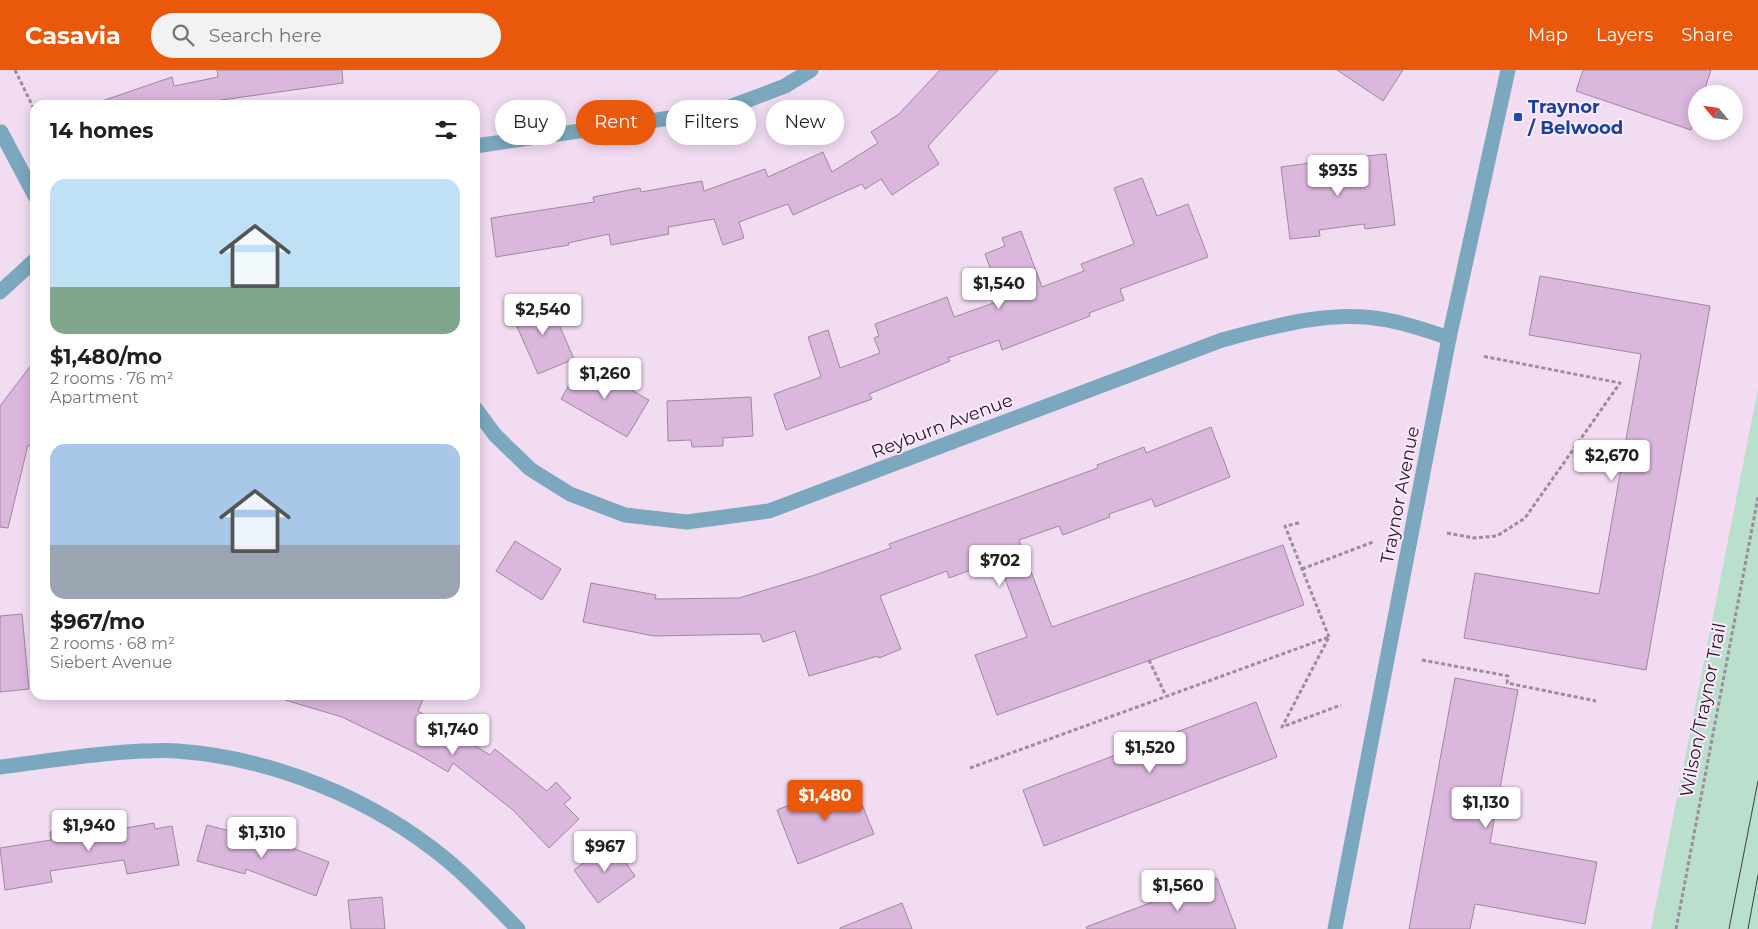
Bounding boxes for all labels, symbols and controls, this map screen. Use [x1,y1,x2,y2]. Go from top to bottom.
search box [151,13,501,58]
text: Casavia [25,21,121,50]
icon: search [169,21,197,49]
text: Search here [209,24,322,47]
text: Map [1528,24,1568,46]
text: Layers [1596,24,1653,46]
text: Share [1681,24,1733,46]
north arrow [1688,85,1742,140]
map controls [1688,85,1743,140]
place label: Traynor / Belwood [1527,96,1623,139]
chip: Buy [495,100,566,145]
chip: Rent [576,100,656,145]
chip: Filters [666,100,756,145]
chip: New [766,100,844,145]
marker: Traynor / Belwood [1512,111,1524,123]
icon: filters [432,116,460,144]
text: 14 homes [50,118,154,143]
pin: $935 [1308,154,1368,197]
text: $935 [1319,161,1357,180]
icon: home [210,211,300,301]
pin: $1,540 [958,268,1040,310]
text: $1,540 [973,274,1025,293]
pin: $2,540 [502,294,584,336]
text: $2,540 [515,300,571,319]
text: $1,480/mo [50,344,162,369]
pin: $1,260 [564,358,646,400]
text: $1,260 [579,364,631,383]
text: 2 rooms · 76 m² [50,369,174,388]
text: Apartment [50,388,139,407]
street label: Reyburn Avenue [868,389,1016,463]
street label: Traynor Avenue [1376,424,1424,566]
pin: $2,670 [1571,440,1653,482]
text: $2,670 [1585,446,1639,465]
icon: home [210,476,300,566]
pin: $702 [970,544,1030,587]
text: $702 [980,551,1020,570]
text: $967/mo [50,609,145,634]
street label: Wilson/Traynor Trail [1675,621,1731,799]
text: 2 rooms · 68 m² [50,634,175,653]
text: Siebert Avenue [50,653,172,672]
pin: $1,740 [412,714,494,756]
text: $1,740 [427,720,479,739]
pin: $1,520 [1109,732,1191,774]
text: $1,520 [1125,738,1175,757]
pin: $1,480 [784,780,866,822]
text: $1,480 [798,786,852,805]
pin: $1,130 [1445,786,1527,829]
text: $1,130 [1463,793,1509,812]
pin: $1,940 [48,810,130,852]
text: $1,940 [63,816,115,835]
pin: $1,310 [221,816,303,859]
text: $1,310 [238,823,286,842]
pin: $967 [575,830,635,873]
text: $967 [585,837,625,856]
pin: $1,560 [1137,870,1219,912]
text: $1,560 [1152,876,1204,895]

